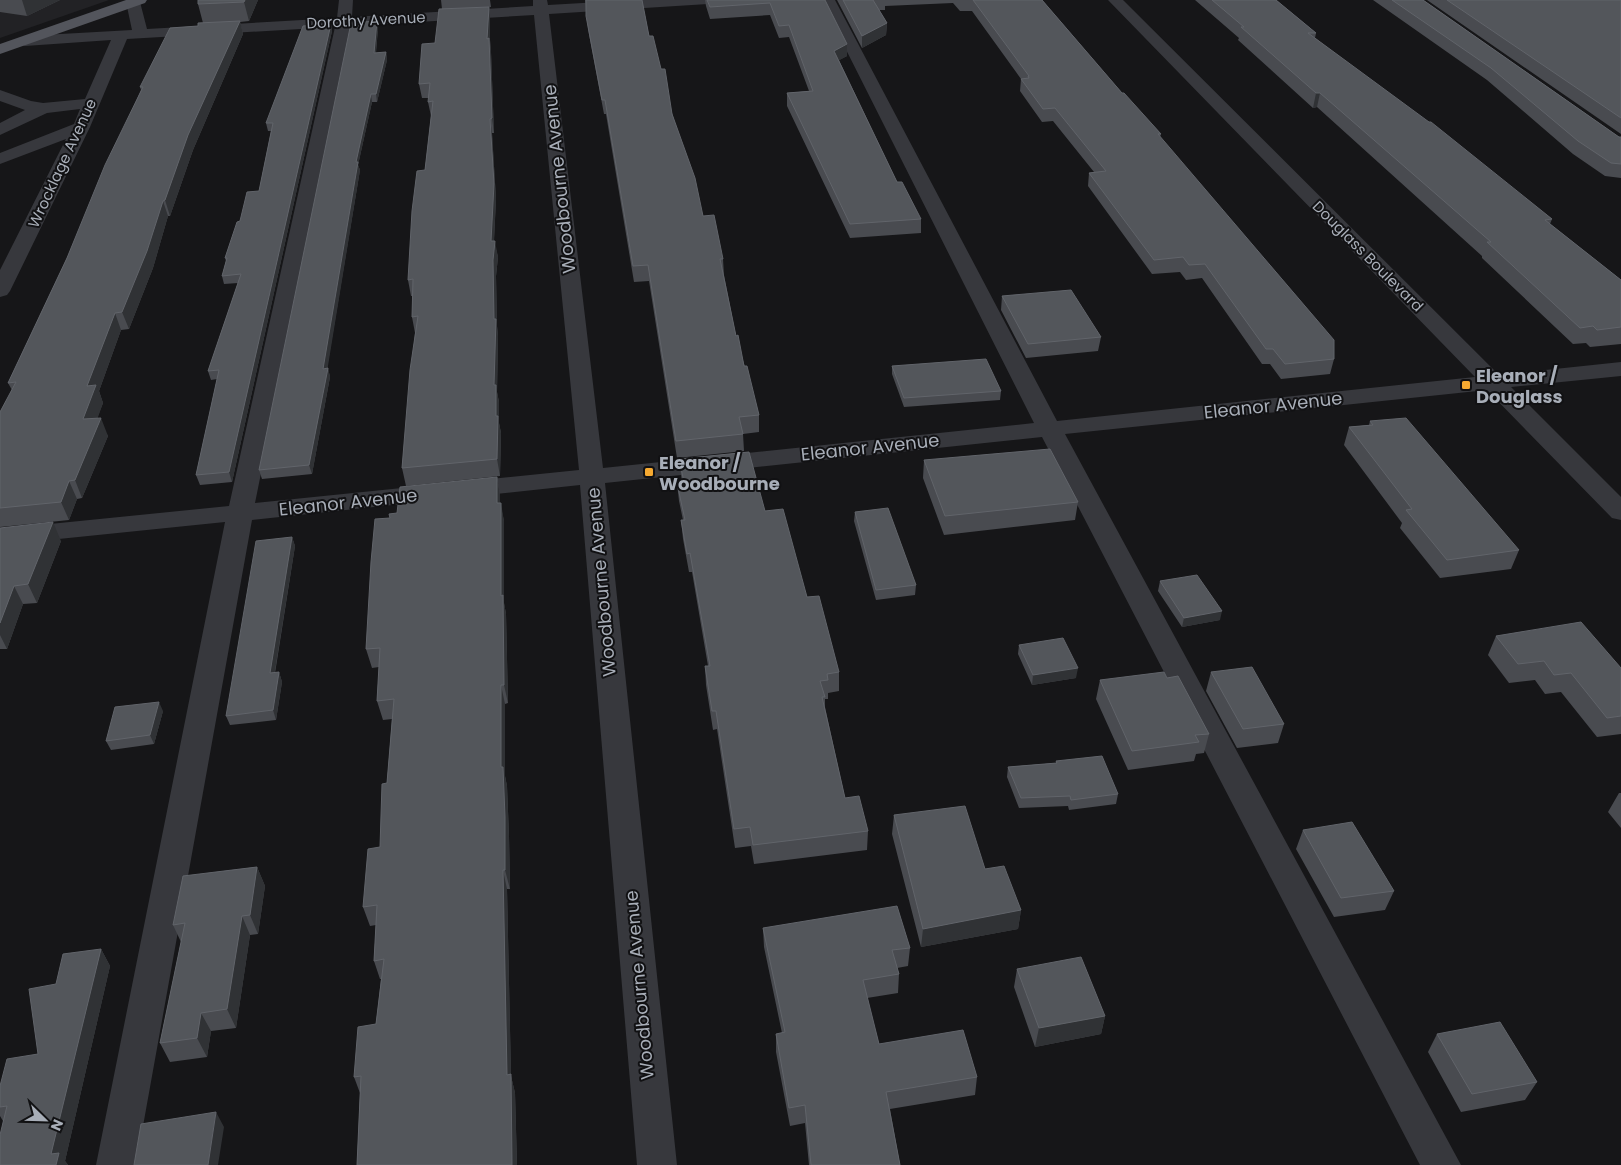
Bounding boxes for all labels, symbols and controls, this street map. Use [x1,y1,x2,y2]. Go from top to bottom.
street label: Dorothy Avenue [306,6,426,34]
street label: Woodbourne Avenue [537,83,581,275]
street label: Wrocklage Avenue [23,95,101,231]
street label: Douglass Boulevard [1308,196,1428,316]
place label: Eleanor / Douglass [1476,363,1563,409]
marker: Eleanor / Douglass [1460,379,1472,391]
street label: Eleanor Avenue [1203,385,1343,425]
street label: Eleanor Avenue [800,427,940,467]
place label: Eleanor / Woodbourne [659,450,780,496]
marker: Eleanor / Woodbourne [643,466,655,478]
street label: Eleanor Avenue [278,482,418,522]
street label: Woodbourne Avenue [580,486,622,678]
street label: Woodbourne Avenue [618,889,660,1081]
north arrow [20,1095,70,1145]
text: N [46,1116,68,1134]

